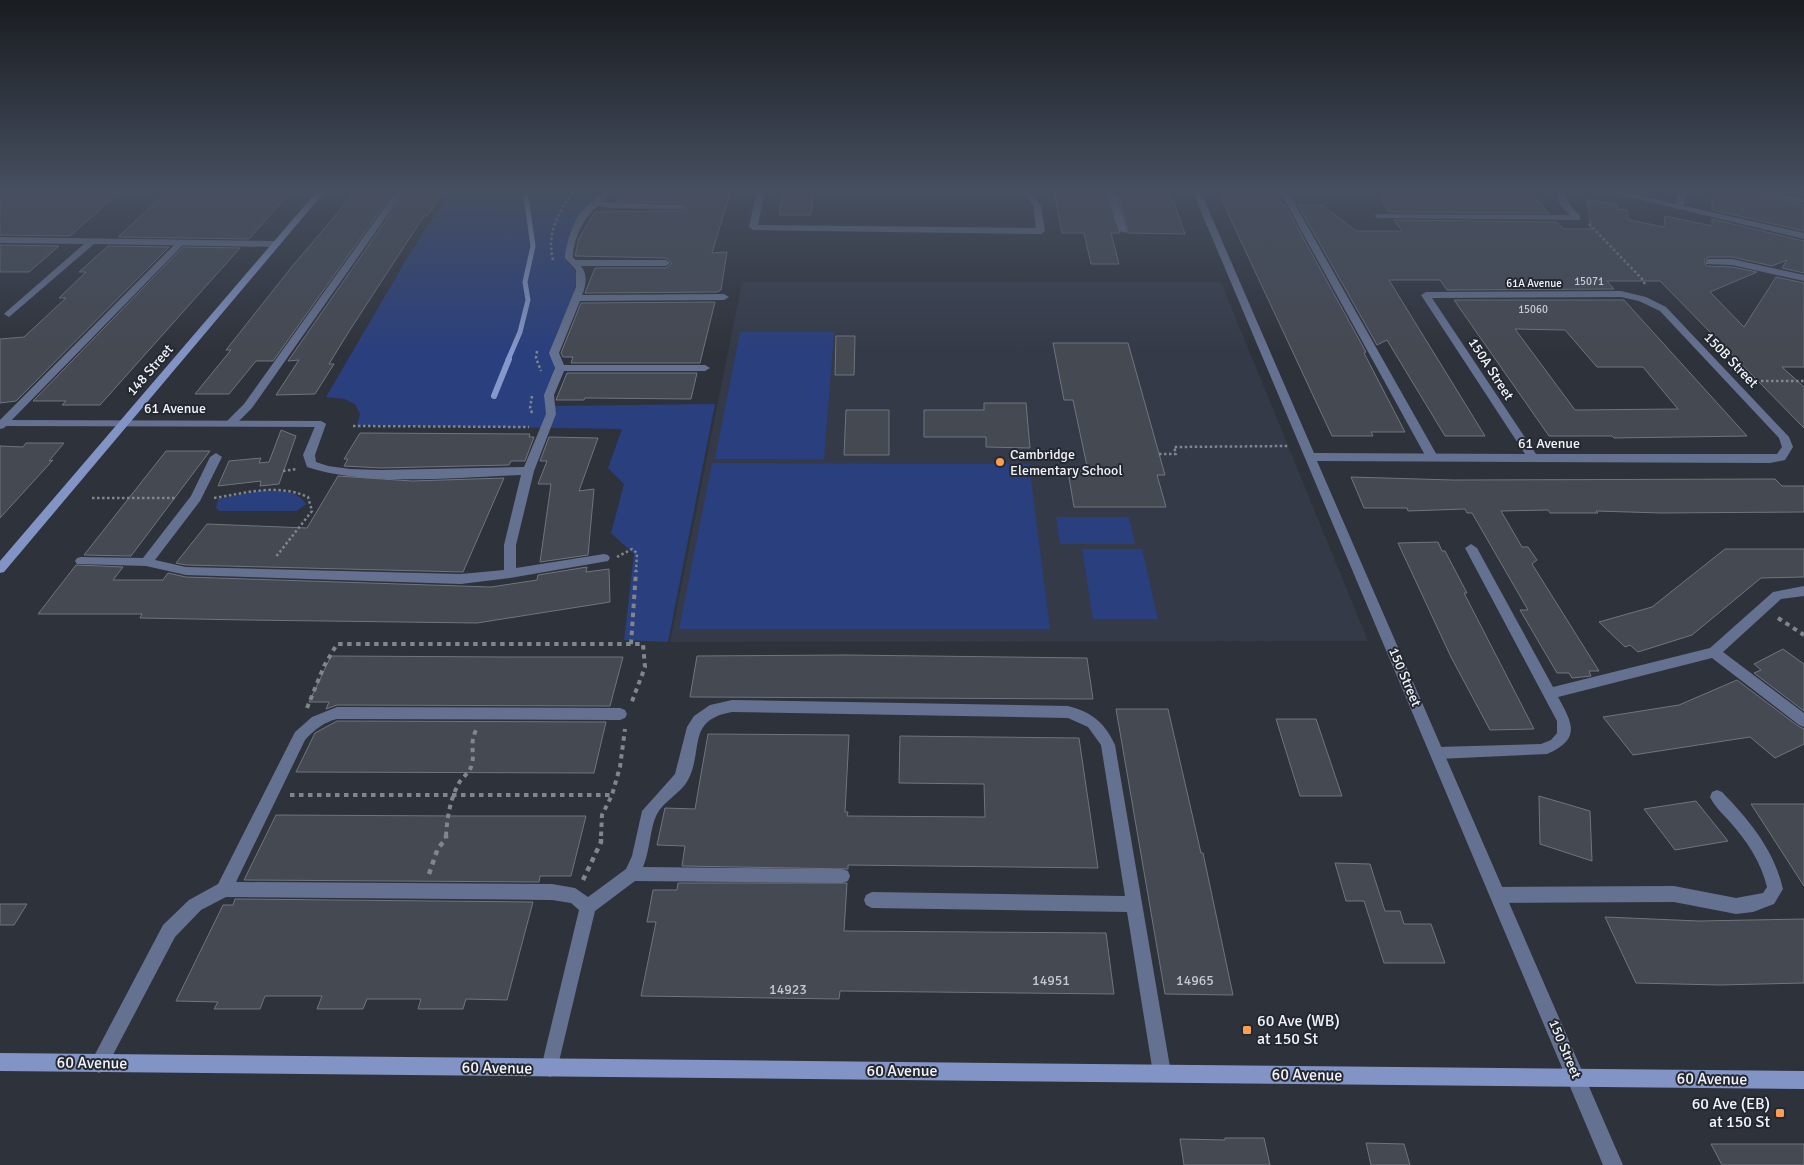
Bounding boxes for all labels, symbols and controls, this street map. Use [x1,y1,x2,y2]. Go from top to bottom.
house number: 15071 [1574,275,1604,288]
street label: 61A Avenue [1506,277,1562,290]
house number: 15060 [1518,303,1548,316]
street label: 150B Street [1700,329,1762,391]
street label: 150A Street [1465,335,1517,403]
street label: 148 Street [123,341,177,399]
street label: 61 Avenue [144,400,206,417]
street label: 61 Avenue [1518,435,1580,452]
place label: Cambridge Elementary School [1010,446,1123,479]
marker: Cambridge Elementary School [994,456,1006,468]
street label: 150 Street [1385,645,1425,709]
house number: 14951 [1032,972,1070,989]
house number: 14965 [1176,972,1214,989]
house number: 14923 [769,981,807,998]
place label: 60 Ave (WB) at 150 St [1257,1011,1340,1049]
street label: 150 Street [1545,1017,1585,1081]
marker: 60 Ave (WB) at 150 St [1241,1024,1253,1036]
street label: 60 Avenue [56,1052,128,1074]
street label: 60 Avenue [461,1057,533,1079]
street label: 60 Avenue [867,1061,937,1081]
street label: 60 Avenue [1271,1064,1343,1086]
street label: 60 Avenue [1676,1068,1748,1090]
place label: 60 Ave (EB) at 150 St [1692,1094,1770,1132]
marker: 60 Ave (EB) at 150 St [1774,1107,1786,1119]

